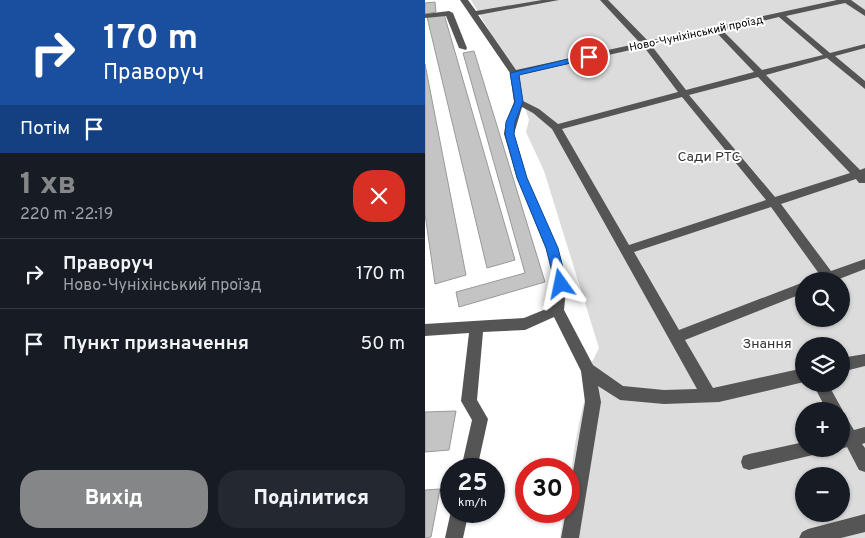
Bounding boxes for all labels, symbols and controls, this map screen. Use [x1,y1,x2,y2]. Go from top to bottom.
street label: Ново-Чуніхінський проїзд [628,13,764,55]
text: 170 m [103,17,198,61]
icon: right [20,20,85,85]
pin [568,36,610,78]
icon: arrive [575,43,603,71]
text: Праворуч [103,60,204,87]
icon: arrive [80,115,108,143]
text: Потім [20,117,70,141]
park label: Сади РТС [678,149,740,166]
text: 1 хв [20,167,76,204]
button: close [353,170,405,222]
text: 220 m · 22:19 [20,205,113,225]
text: Праворуч [63,252,154,276]
position arrow [534,257,586,309]
icon: right [20,260,48,288]
text: 170 m [356,262,405,286]
map controls [795,272,850,522]
button: search [795,272,850,327]
text: Ново-Чуніхінський проїзд [63,276,262,296]
icon: arrive [20,330,48,358]
text: Пункт призначення [63,332,249,356]
text: 50 m [360,332,405,356]
park label: Знання [742,336,792,353]
button: layers [795,337,850,392]
button: + [795,402,850,457]
speed limit sign: 30 [515,458,580,523]
button: − [795,467,850,522]
text: 25 [457,468,488,500]
button: Вихід [20,470,208,528]
button: Поділитися [218,470,405,528]
text: km/h [458,495,487,511]

